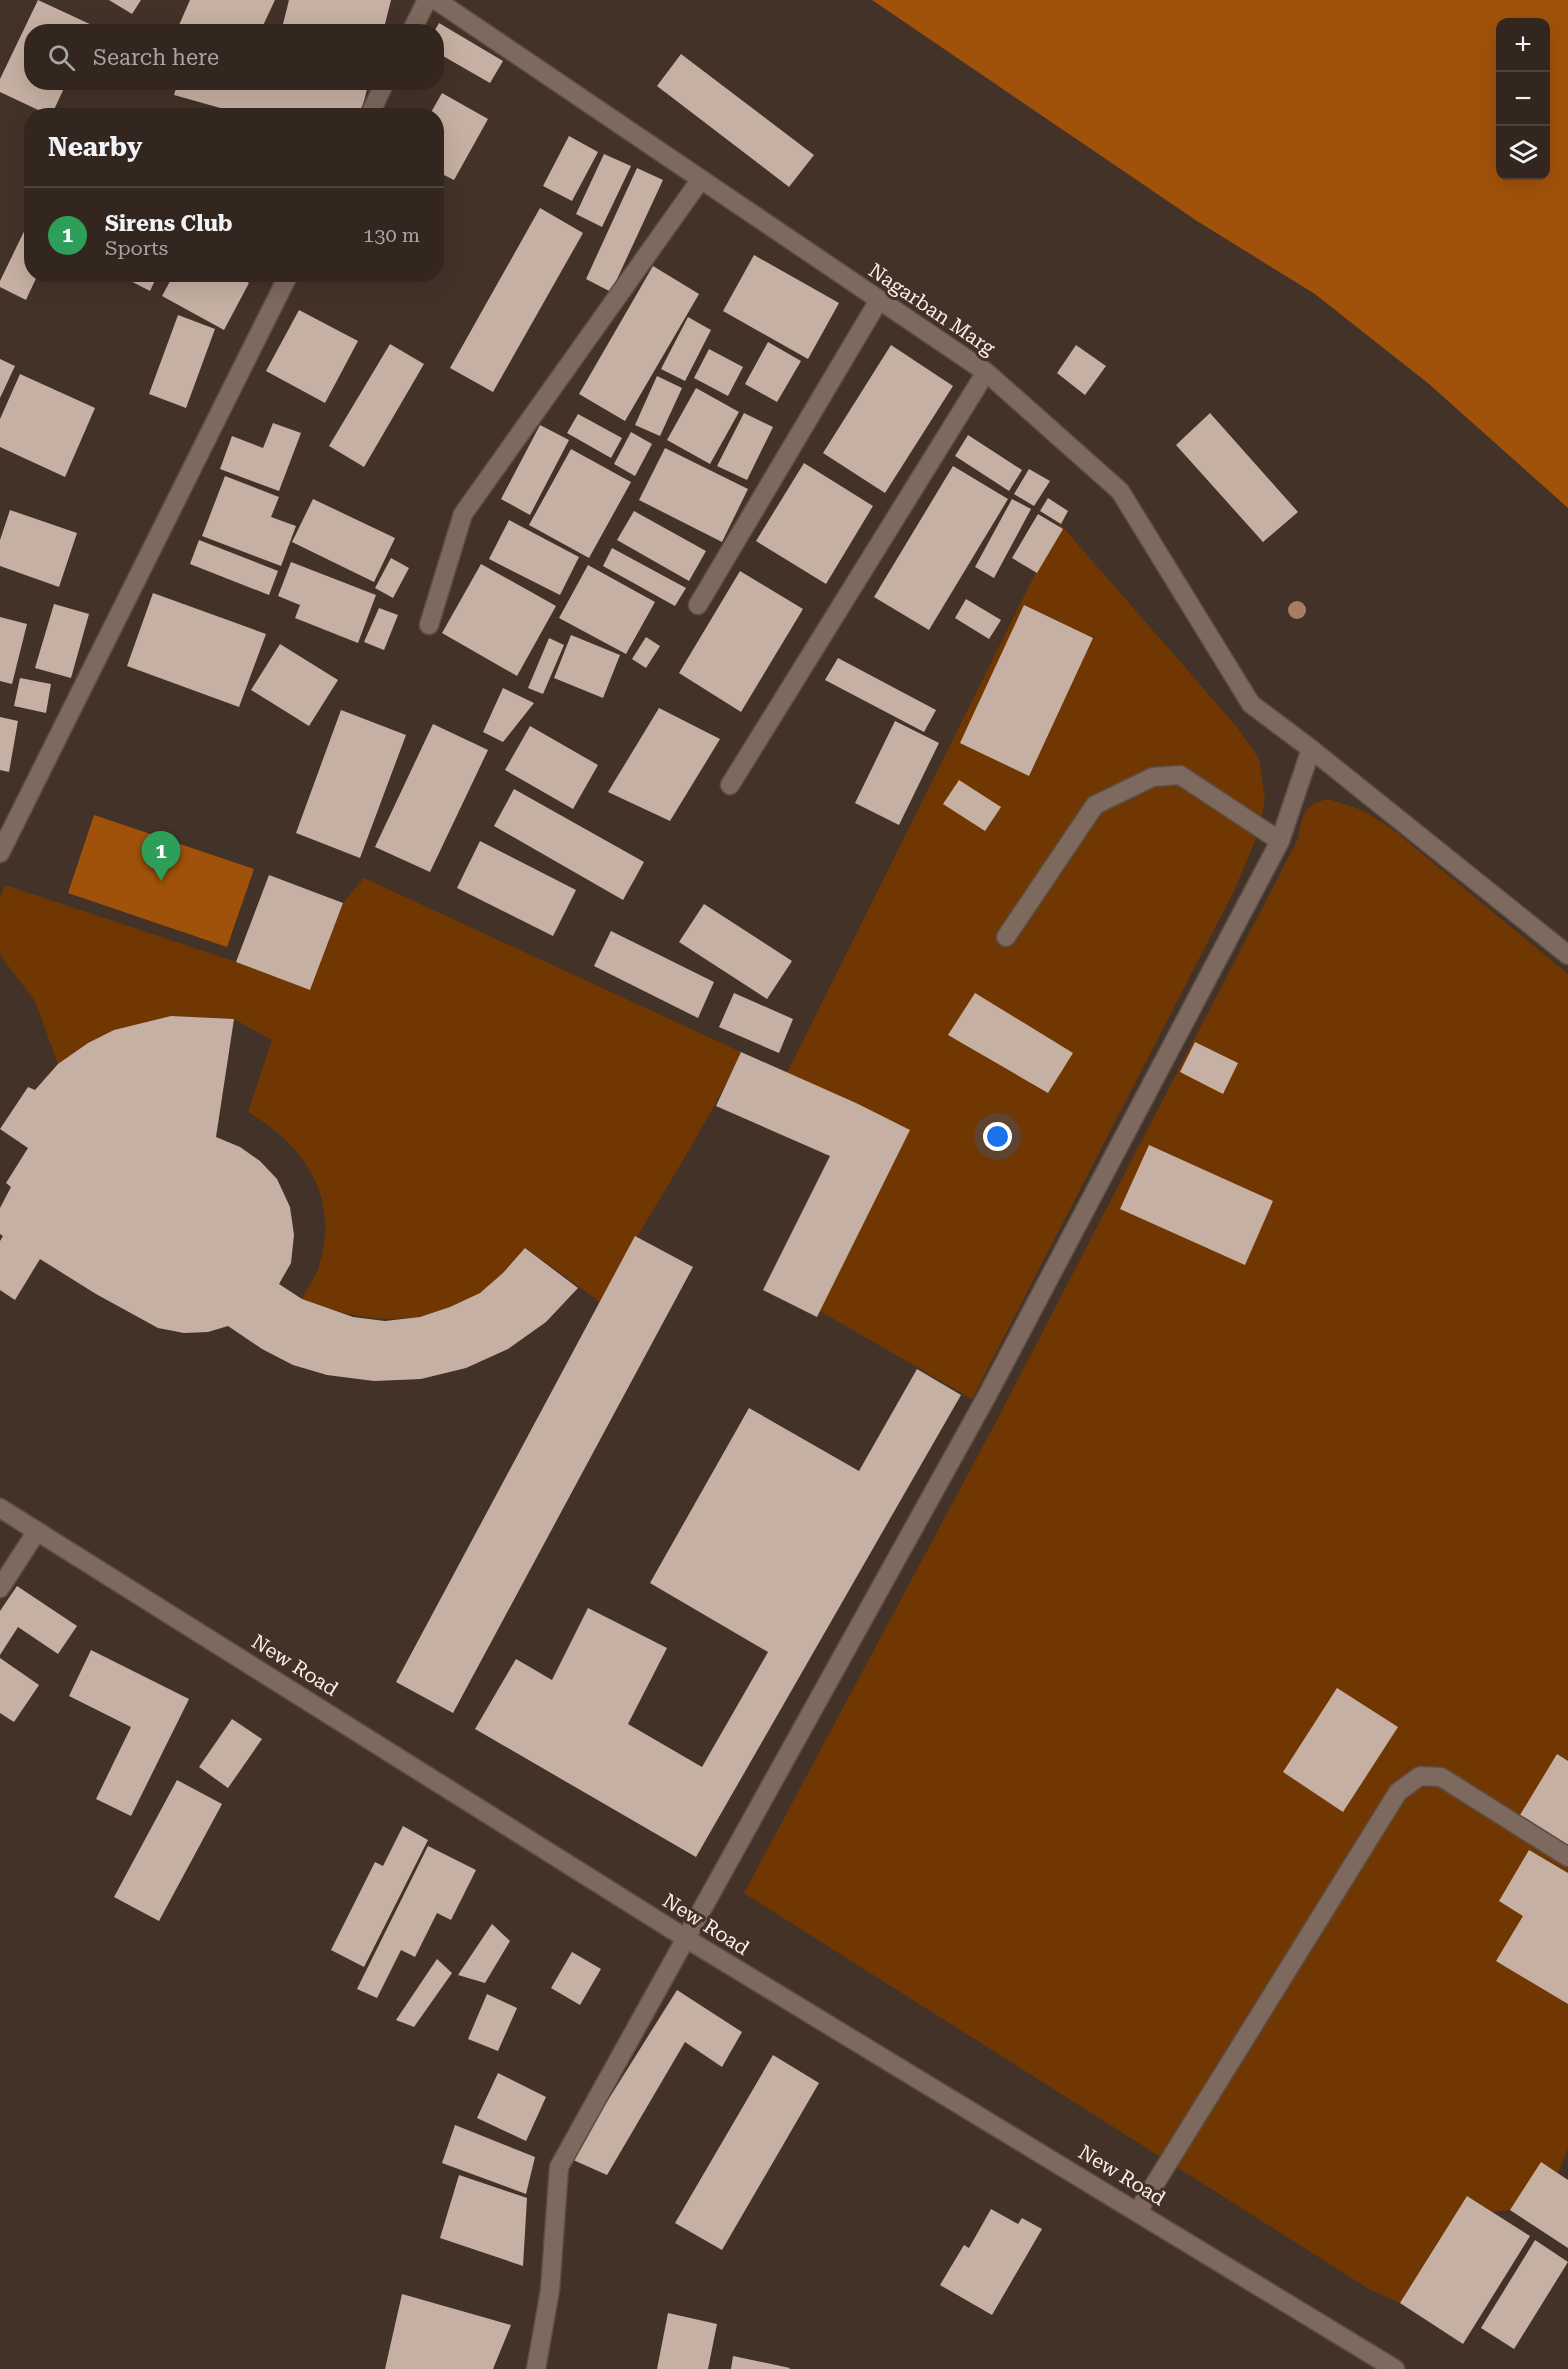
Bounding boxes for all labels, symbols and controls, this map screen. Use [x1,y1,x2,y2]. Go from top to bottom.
map controls [1496,18,1550,180]
button: + [1496,18,1550,72]
search box [24,24,444,90]
icon: search [45,41,78,74]
text: Search here [93,45,219,70]
button: − [1496,72,1550,126]
button: layers [1496,126,1550,180]
text: Nearby [48,132,142,162]
text: Sirens Club [105,211,233,236]
text: 1 [62,223,73,247]
text: 130 m [363,223,420,247]
text: Sports [105,236,168,260]
street label: Nagarban Marg [864,258,1000,360]
pin: 1 [142,832,180,881]
your location [983,1122,1012,1151]
street label: New Road [247,1629,343,1701]
street label: New Road [658,1888,754,1960]
street label: New Road [1074,2140,1170,2210]

